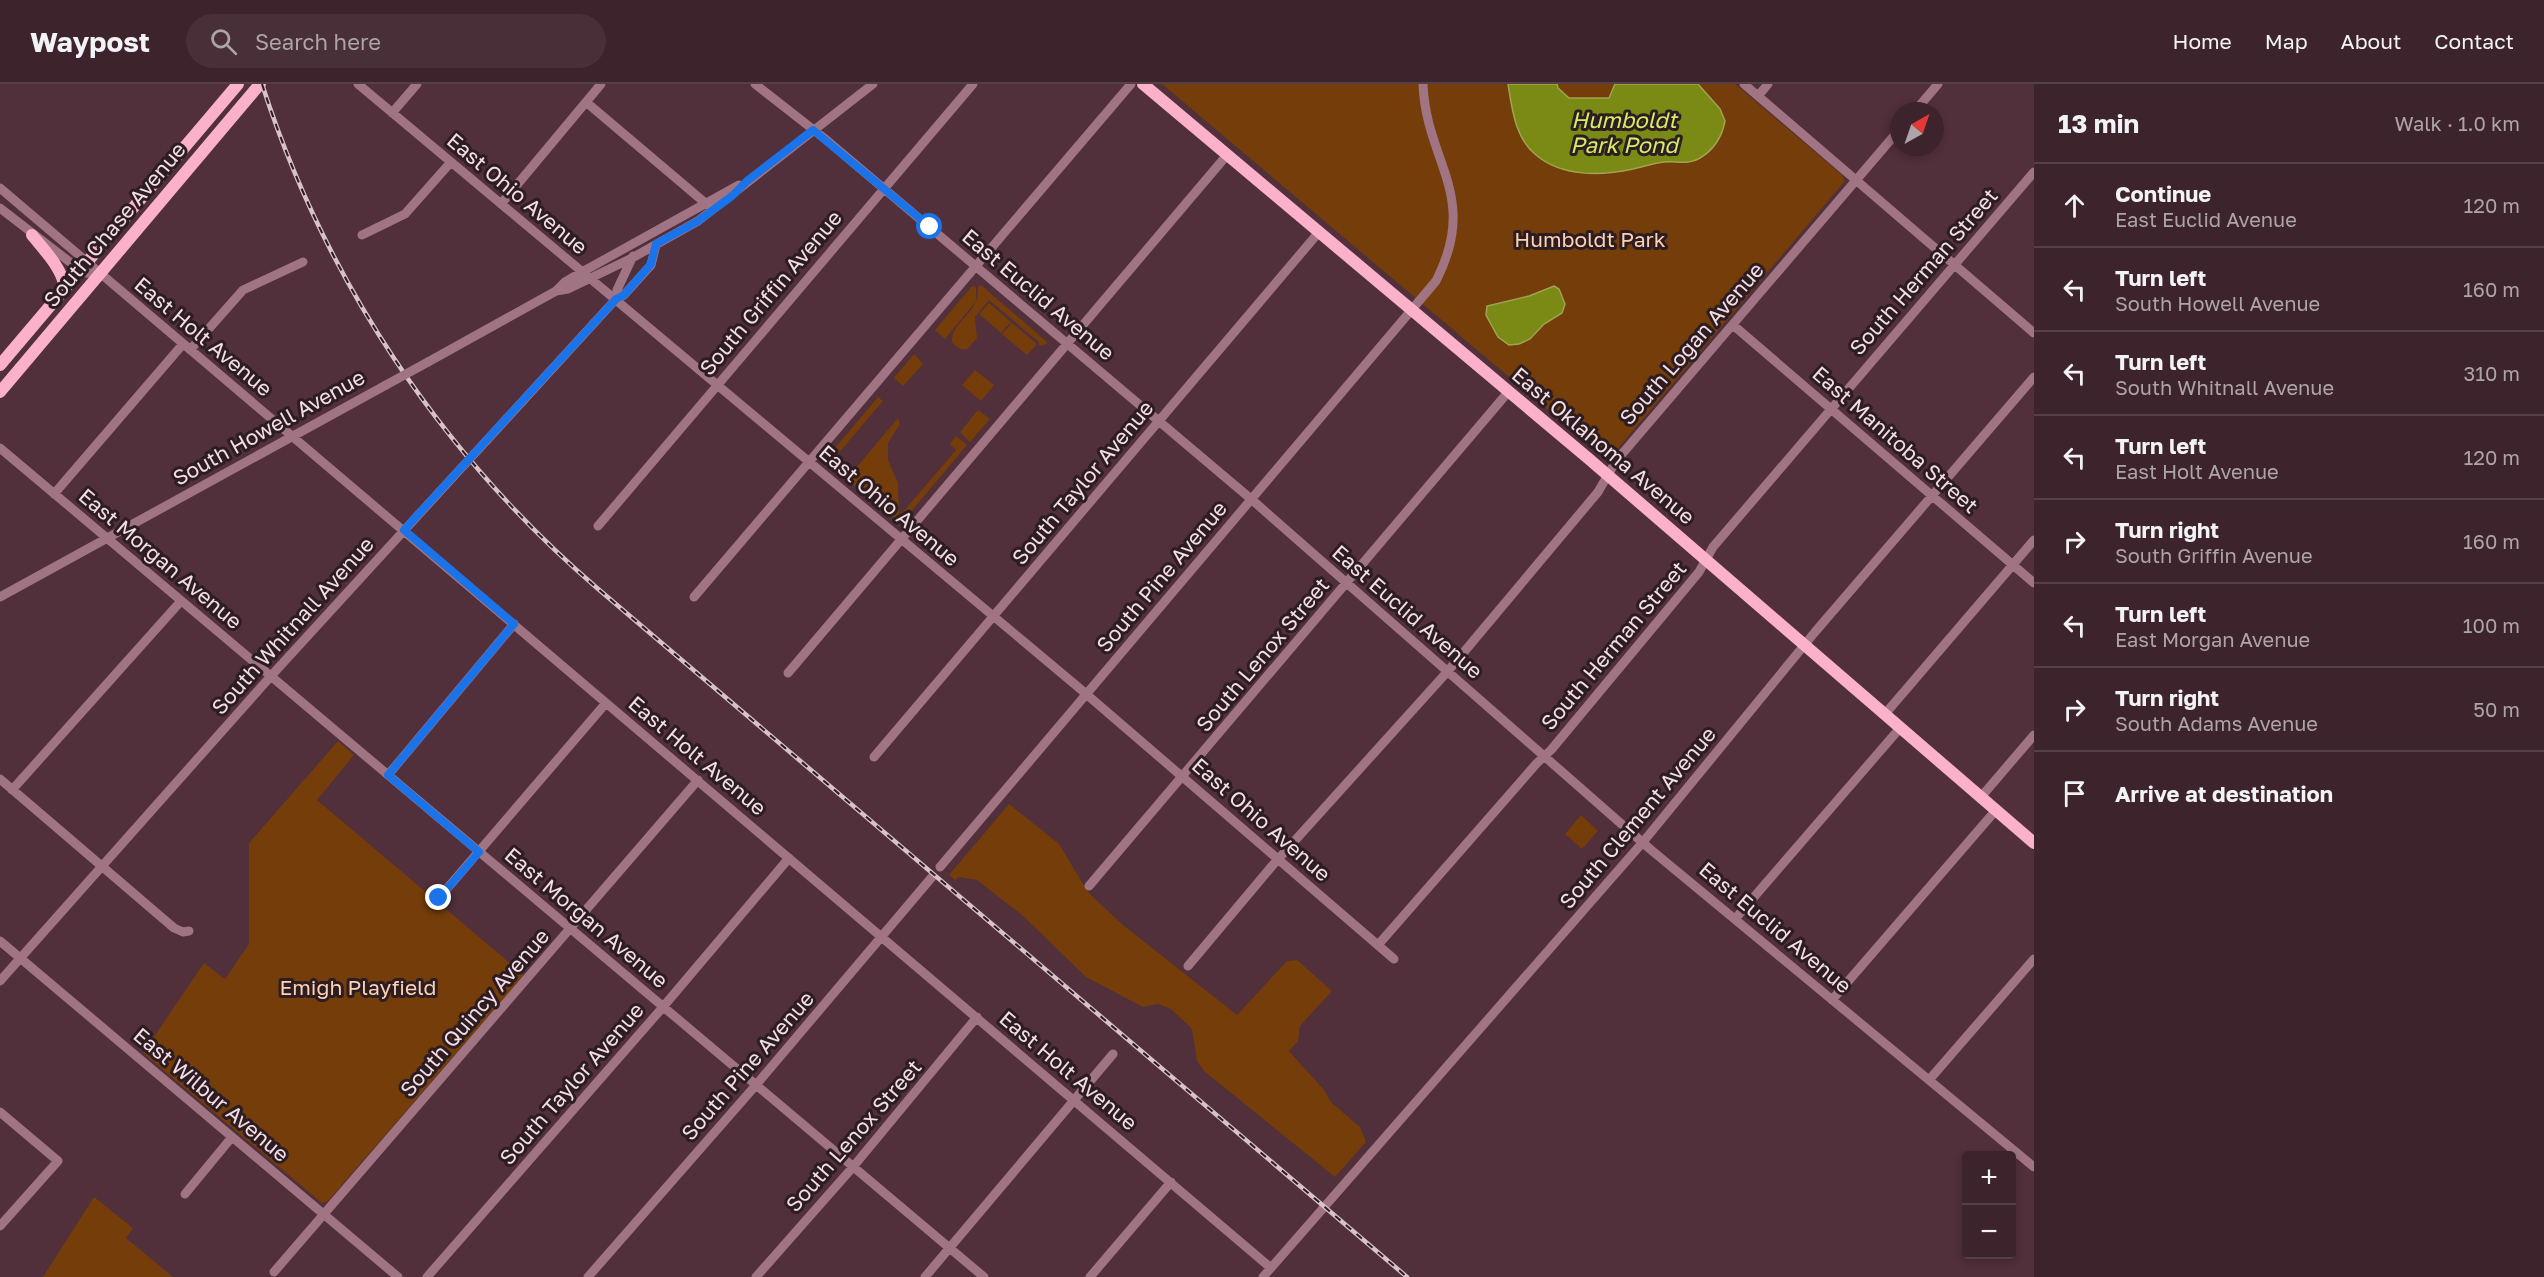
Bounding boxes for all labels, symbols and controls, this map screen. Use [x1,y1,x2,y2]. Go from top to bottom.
search box [186,14,606,68]
text: Waypost [30,25,150,58]
icon: search [207,25,240,58]
text: Search here [255,28,381,55]
text: Home [2172,28,2232,54]
text: Map [2265,28,2308,54]
text: About [2341,28,2401,54]
text: Contact [2434,28,2514,54]
north arrow [1890,102,1944,156]
water label: Humboldt Park Pond [1570,106,1680,158]
text: 13 min [2058,108,2139,139]
text: Walk · 1.0 km [2395,111,2520,135]
street label: East Ohio Avenue [442,127,593,260]
street label: South Chase Avenue [38,137,191,312]
text: Continue [2115,180,2211,207]
street label: South Herman Street [1844,183,2003,360]
icon: ahead [2058,189,2091,222]
text: 120 m [2464,193,2520,217]
street label: South Griffin Avenue [694,205,847,380]
text: East Euclid Avenue [2115,207,2297,231]
route start [916,213,942,239]
street label: East Euclid Avenue [957,223,1120,366]
park label: Humboldt Park [1514,226,1666,252]
street label: South Logan Avenue [1614,257,1769,430]
text: Turn left [2115,264,2206,291]
street label: East Holt Avenue [129,271,278,401]
icon: left [2058,273,2091,306]
text: 160 m [2463,277,2520,301]
text: South Howell Avenue [2115,291,2320,315]
text: Turn left [2115,348,2206,375]
icon: left [2058,357,2091,390]
street label: East Manitoba Street [1808,360,1984,518]
street label: East Oklahoma Avenue [1507,361,1700,529]
text: 310 m [2464,361,2520,385]
street label: South Howell Avenue [168,364,369,491]
text: South Whitnall Avenue [2115,375,2334,399]
street label: South Taylor Avenue [1006,395,1159,570]
text: Turn left [2115,432,2206,459]
street label: East Ohio Avenue [814,439,965,572]
icon: left [2058,441,2091,474]
text: 120 m [2464,445,2520,469]
text: East Holt Avenue [2115,459,2279,483]
street label: East Morgan Avenue [74,482,248,634]
street label: South Pine Avenue [1090,496,1232,657]
text: Turn right [2115,516,2219,543]
icon: right [2058,525,2091,558]
text: 160 m [2463,529,2520,553]
street label: South Whitnall Avenue [206,531,379,719]
street label: East Euclid Avenue [1327,539,1488,684]
text: South Griffin Avenue [2115,543,2313,567]
street label: South Herman Street [1535,556,1691,735]
street label: South Lenox Street [1190,572,1334,737]
text: Turn left [2115,600,2206,627]
icon: left [2058,609,2091,642]
text: 100 m [2463,613,2520,637]
text: East Morgan Avenue [2115,627,2310,651]
text: Turn right [2115,684,2219,711]
street label: East Holt Avenue [623,690,772,820]
icon: right [2058,693,2091,726]
text: 50 m [2473,697,2520,721]
text: South Adams Avenue [2115,711,2318,735]
street label: South Clement Avenue [1554,721,1721,914]
street label: East Ohio Avenue [1187,752,1336,887]
icon: arrive [2058,777,2091,810]
text: Arrive at destination [2115,780,2333,807]
street label: East Morgan Avenue [500,841,674,993]
street label: East Euclid Avenue [1694,856,1857,999]
route end [425,884,451,910]
street label: South Quincy Avenue [394,923,554,1102]
park label: Emigh Playfield [279,974,437,1000]
street label: South Pine Avenue [675,985,819,1145]
street label: South Taylor Avenue [494,997,649,1170]
street label: East Holt Avenue [994,1005,1143,1135]
street label: East Wilbur Avenue [129,1022,295,1167]
street label: South Lenox Street [780,1054,926,1217]
map controls [1962,1151,2016,1259]
button: + [1962,1151,2016,1205]
button: − [1962,1205,2016,1259]

